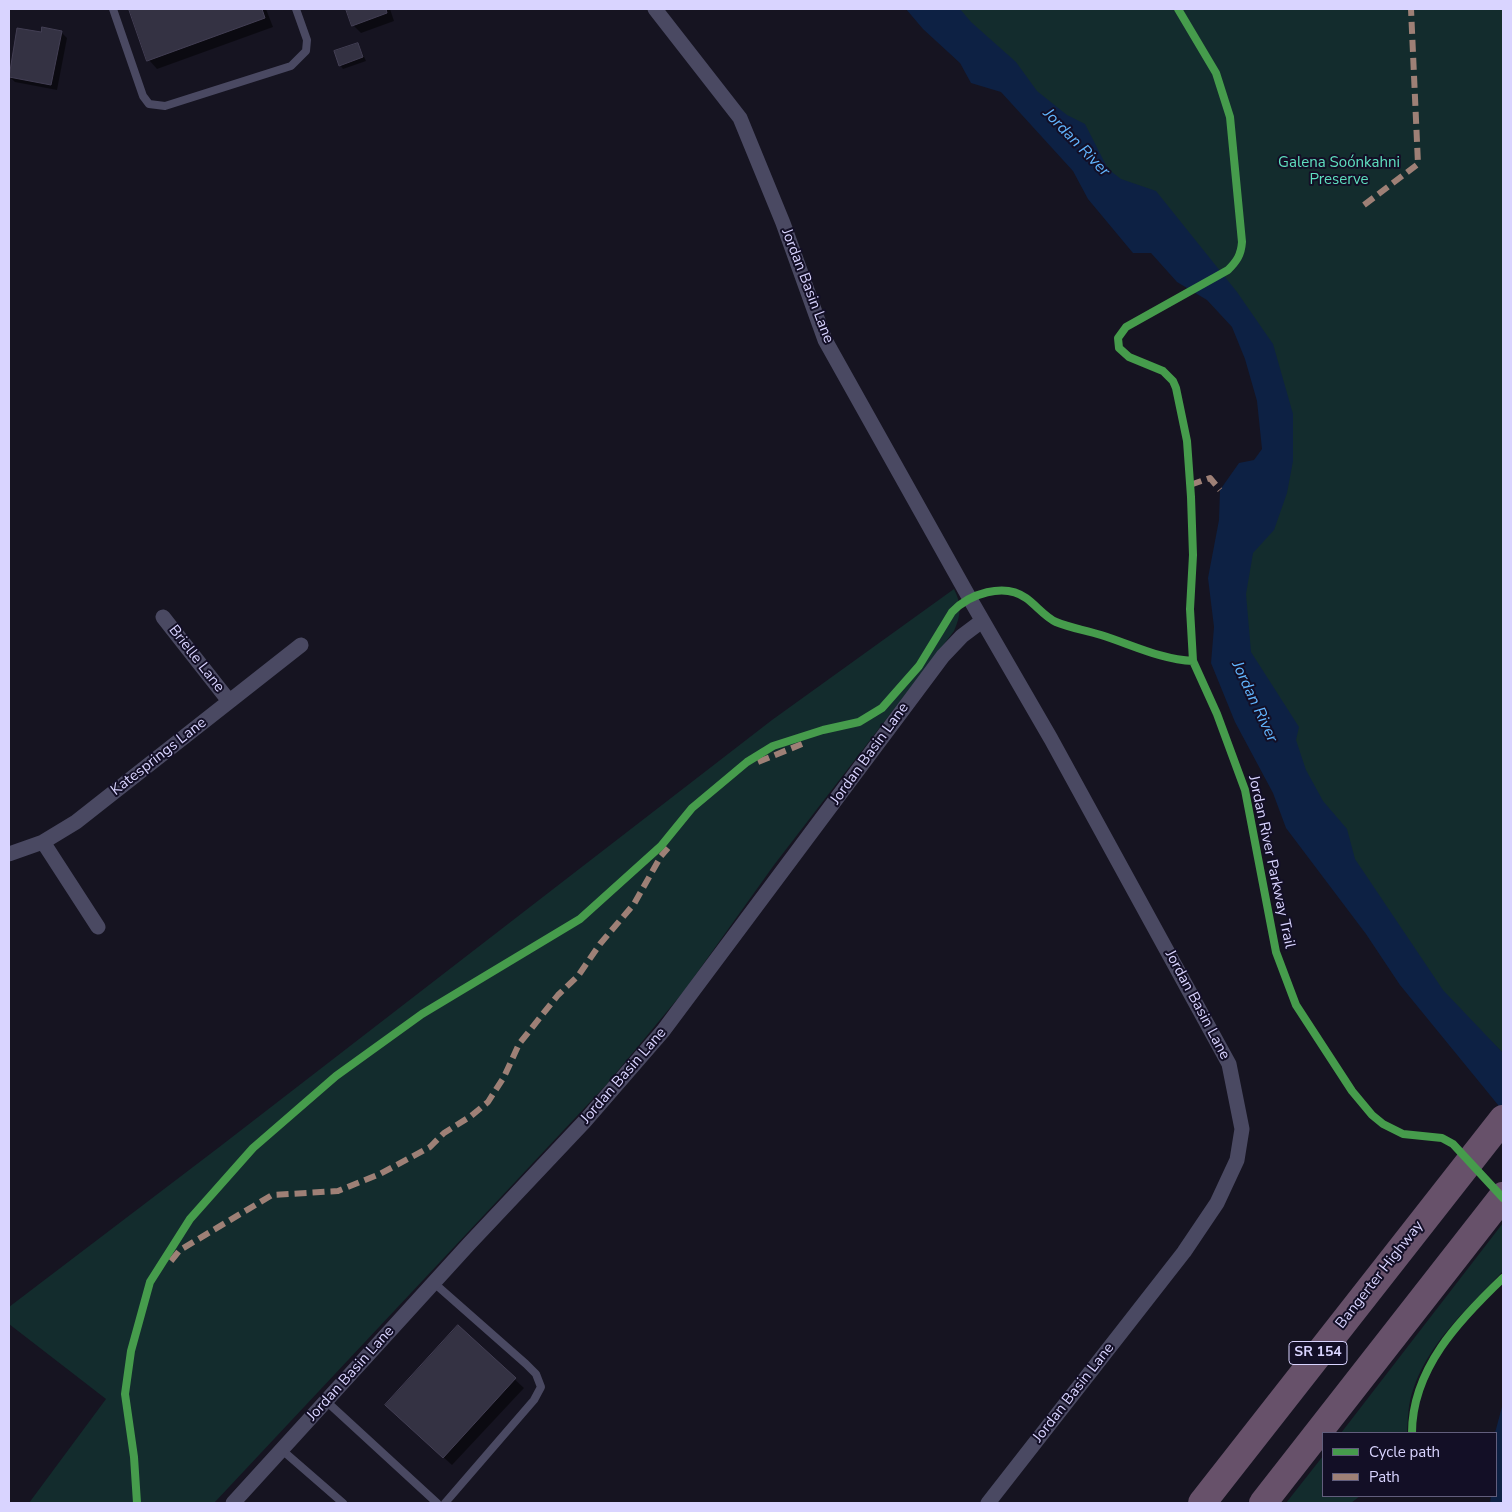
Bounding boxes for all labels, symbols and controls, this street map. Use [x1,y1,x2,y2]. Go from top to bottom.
water label: Jordan River [1039,105,1113,181]
park label: Galena Soónkahni Preserve [1278,154,1400,189]
street label: Jordan Basin Lane [777,226,837,346]
street label: Brielle Lane [164,622,228,696]
water label: Jordan River [1227,658,1281,746]
street label: Jordan Basin Lane [827,700,913,808]
street label: Katesprings Lane [108,714,210,800]
street label: Jordan River Parkway Trail [1244,774,1298,950]
street label: Jordan Basin Lane [1161,947,1233,1063]
street label: Jordan Basin Lane [577,1024,671,1128]
street label: Bangerter Highway [1332,1218,1428,1332]
street label: Jordan Basin Lane [304,1323,398,1425]
street label: Jordan Basin Lane [1030,1340,1118,1446]
road number: SR 154 [1289,1342,1347,1365]
legend [1322,1432,1497,1497]
text: Cycle path [1369,1442,1440,1462]
text: Path [1369,1467,1400,1487]

